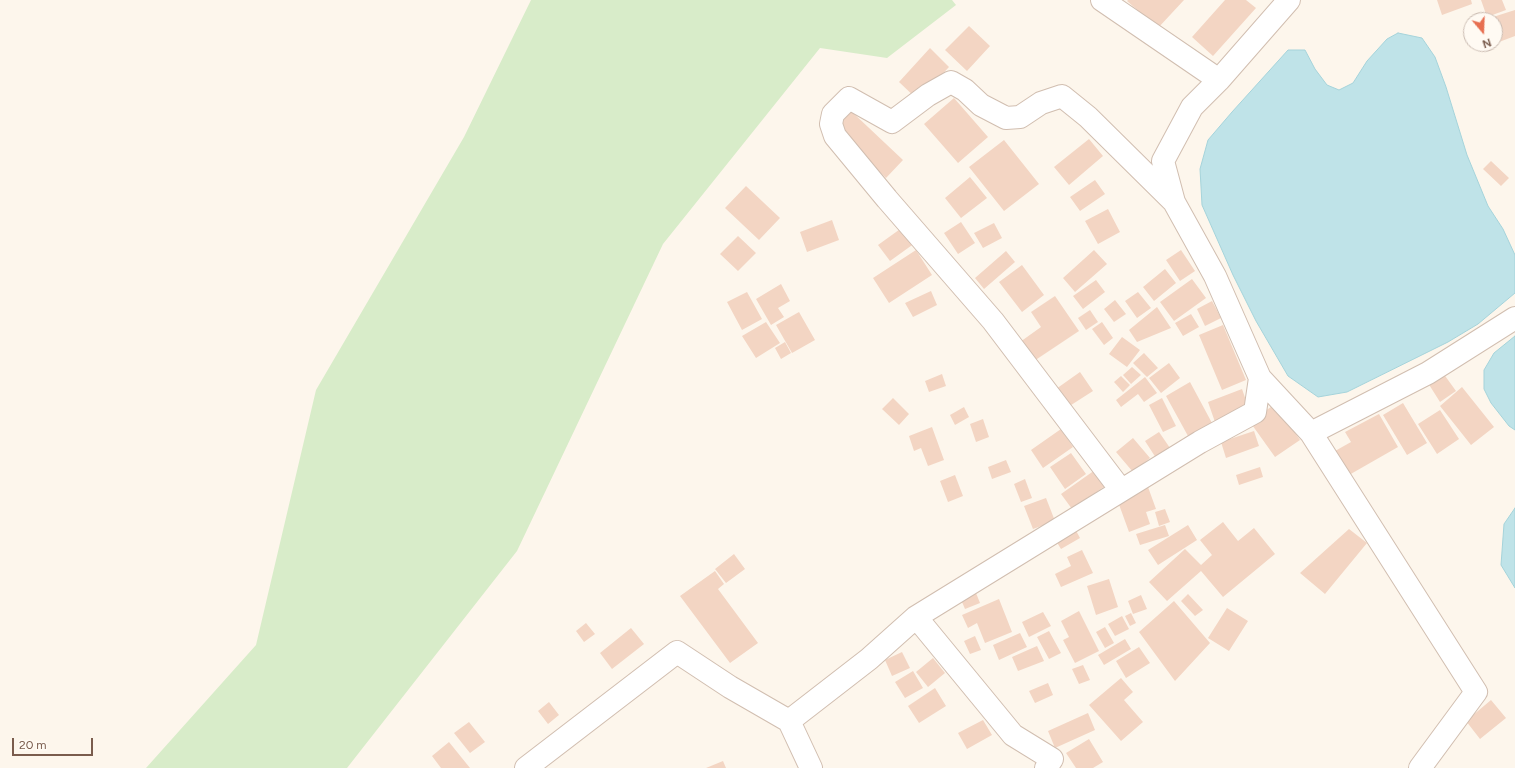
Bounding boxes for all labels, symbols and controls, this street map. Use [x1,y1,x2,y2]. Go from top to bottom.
north arrow [1463,12,1503,52]
text: N [1481,35,1493,50]
scale bar [14,730,95,756]
text: 20 m [19,738,47,752]

